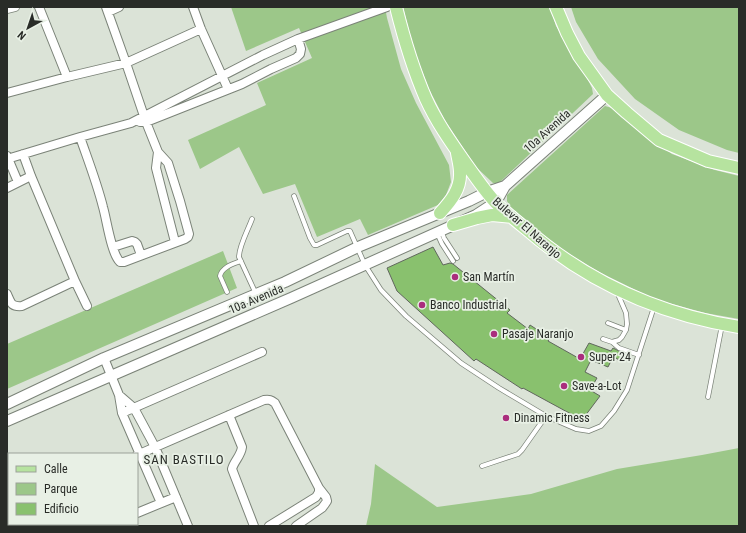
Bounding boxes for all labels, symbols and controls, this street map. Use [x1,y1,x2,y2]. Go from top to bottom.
north arrow [8,8,48,48]
text: N [15,28,29,42]
street label: 10a Avenida [521,106,573,156]
street label: Bulevar El Naranjo [490,194,564,262]
place label: San Martín [463,270,515,284]
marker: San Martín [450,272,460,282]
street label: 10a Avenida [227,281,286,317]
place label: Banco Industrial [430,298,507,312]
marker: Banco Industrial [417,300,427,310]
place label: Pasaje Naranjo [502,327,574,341]
marker: Pasaje Naranjo [489,329,499,339]
place label: Super 24 [589,350,631,364]
marker: Super 24 [576,352,586,362]
place label: Save-a-Lot [572,379,622,393]
marker: Save-a-Lot [559,381,569,391]
place label: Dinamic Fitness [514,411,590,425]
marker: Dinamic Fitness [501,413,511,423]
district label: SAN BASTILO [143,452,225,467]
legend [8,453,138,525]
text: Calle [44,462,68,476]
text: Parque [44,482,78,496]
text: Edificio [44,502,79,516]

